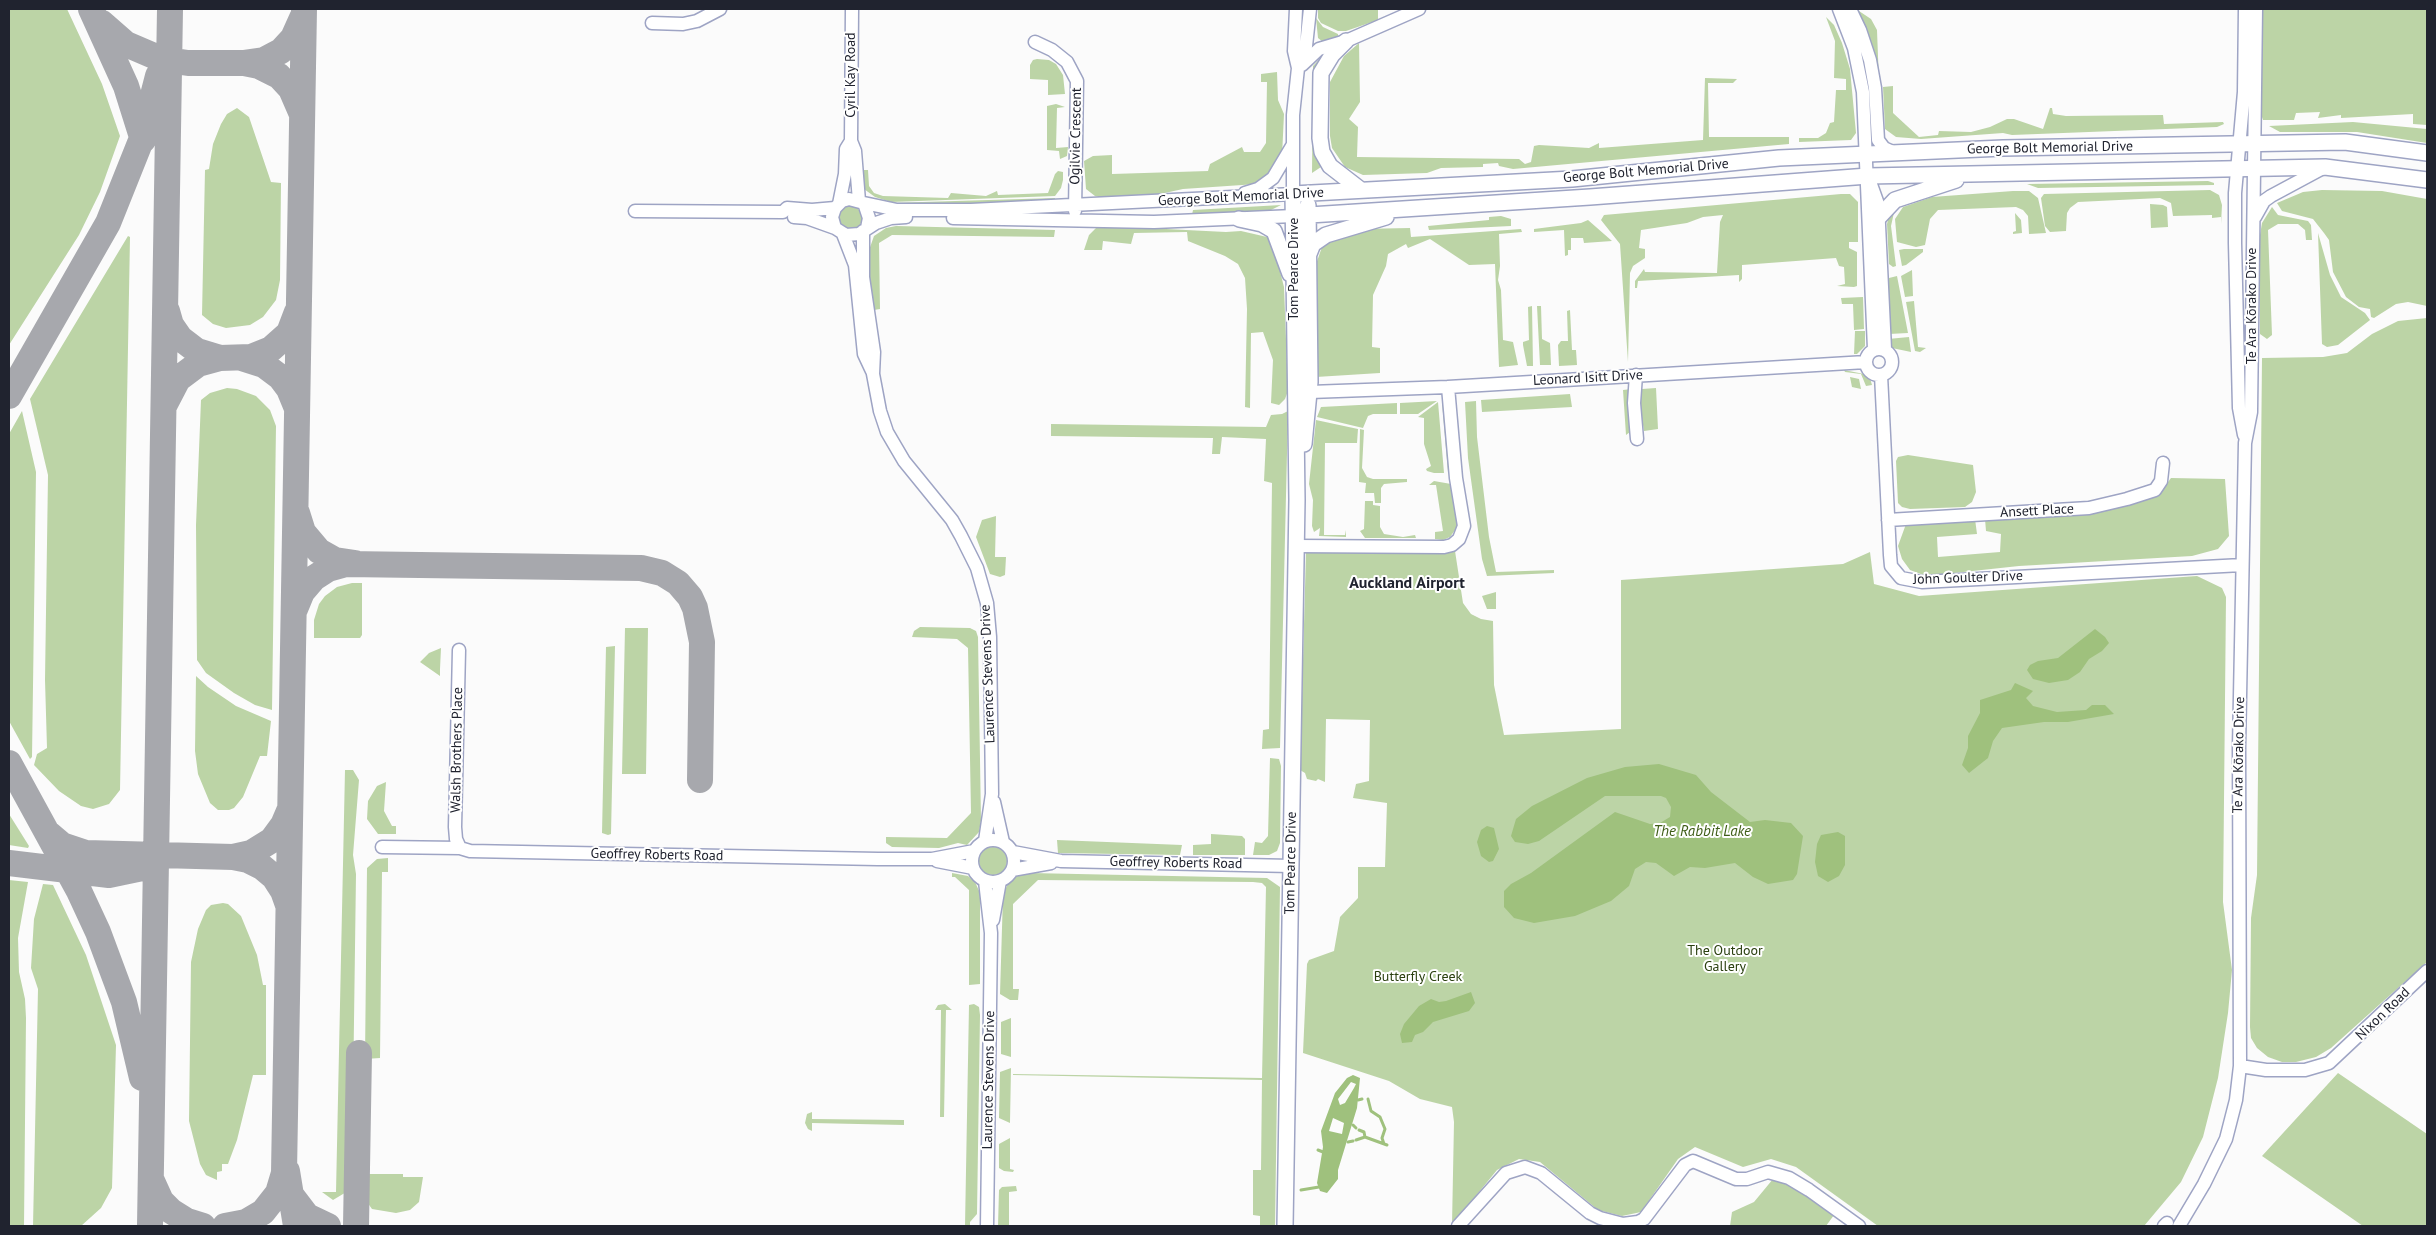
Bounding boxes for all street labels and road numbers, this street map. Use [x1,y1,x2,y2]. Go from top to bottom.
street label: Cyril Kay Road [843,32,859,118]
street label: Ogilvie Crescent [1067,87,1085,185]
street label: George Bolt Memorial Drive [1967,138,2133,158]
street label: George Bolt Memorial Drive [1563,155,1729,187]
street label: George Bolt Memorial Drive [1158,184,1324,210]
street label: Tom Pearce Drive [1286,218,1302,320]
street label: Te Ara Kōrako Drive [2244,248,2260,364]
street label: Leonard Isitt Drive [1533,367,1643,389]
street label: Ansett Place [2000,501,2074,521]
street label: John Goulter Drive [1913,568,2023,588]
street label: Laurence Stevens Drive [977,604,999,744]
street label: Walsh Brothers Place [448,687,466,813]
street label: Te Ara Kōrako Drive [2230,697,2248,813]
street label: Tom Pearce Drive [1282,811,1300,915]
street label: Geoffrey Roberts Road [591,845,723,865]
street label: Geoffrey Roberts Road [1110,853,1242,873]
street label: Nixon Road [2352,984,2414,1044]
street label: Laurence Stevens Drive [979,1010,999,1150]

